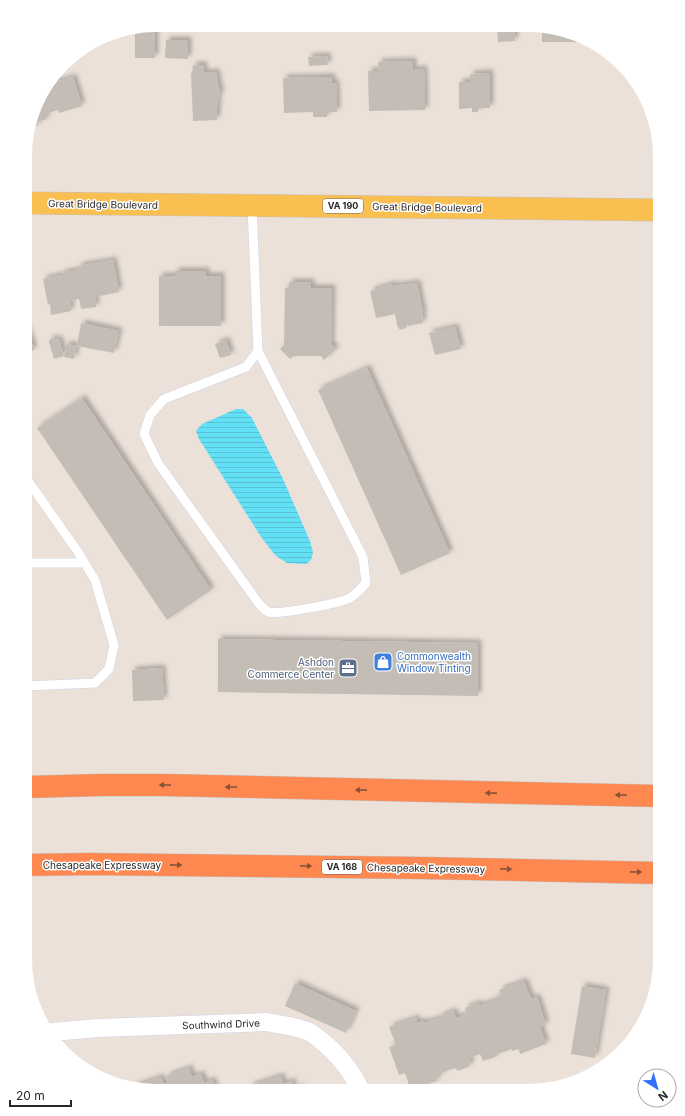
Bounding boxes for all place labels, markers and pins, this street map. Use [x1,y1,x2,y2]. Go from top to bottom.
place label: Commonwealth Window Tinting [397,650,471,674]
shop icon: Commonwealth Window Tinting [372,651,394,673]
place label: Ashdon Commerce Center [248,656,334,680]
office icon: Ashdon Commerce Center [337,657,359,679]

